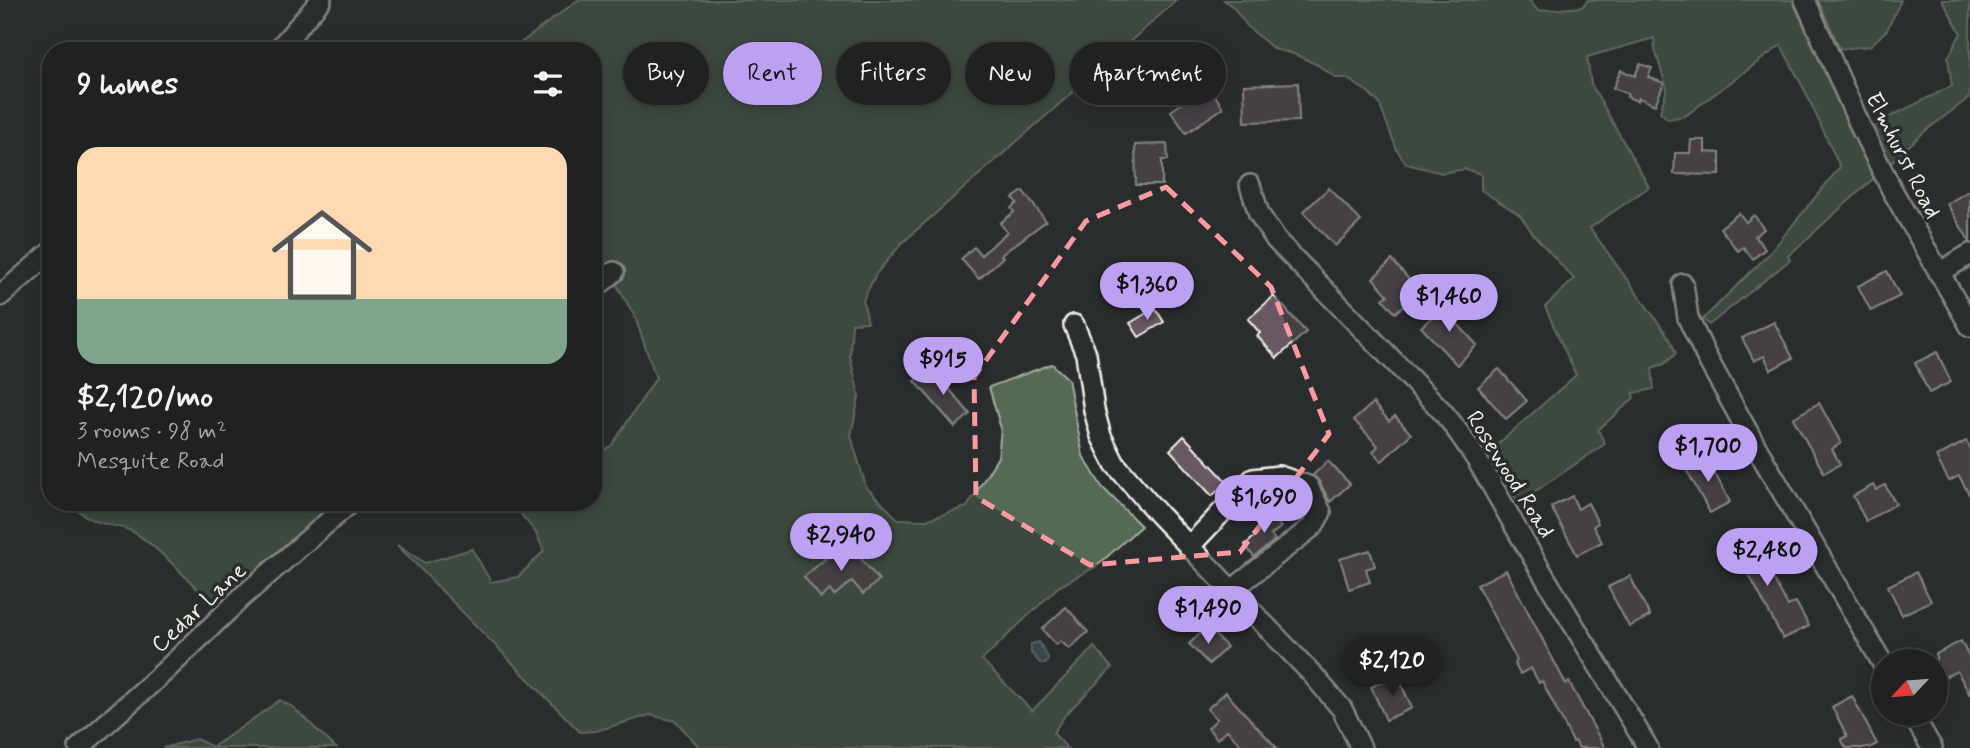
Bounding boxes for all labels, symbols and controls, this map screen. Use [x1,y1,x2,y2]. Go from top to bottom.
chip: Buy [623,42,709,105]
chip: Rent [723,42,822,105]
chip: Filters [836,42,951,105]
chip: New [965,42,1055,105]
chip: Apartment [1069,42,1226,105]
text: 9 homes [77,65,178,104]
icon: filters [529,65,567,103]
street label: Elmhurst Road [1858,88,1947,224]
icon: home [259,192,385,318]
pin: $1,360 [1090,262,1204,322]
text: $1,360 [1116,270,1178,300]
pin: $1,460 [1392,274,1506,334]
text: $1,460 [1416,282,1482,312]
pin: $915 [902,338,984,397]
text: $915 [919,345,967,375]
text: $2,120/mo [77,378,213,417]
street label: Rosewood Road [1458,406,1560,544]
text: 3 rooms · 98 m² [77,417,227,447]
pin: $1,700 [1651,424,1765,484]
text: $1,700 [1674,432,1742,462]
text: Mesquite Road [77,447,224,477]
pin: $1,690 [1207,476,1321,535]
text: $1,690 [1231,483,1297,513]
pin: $2,940 [784,514,898,573]
text: $2,940 [806,521,876,551]
pin: $2,480 [1710,528,1824,588]
text: $2,480 [1732,536,1802,566]
street label: Cedar Lane [145,557,253,660]
pin: $1,490 [1151,586,1265,646]
text: $1,490 [1174,594,1242,624]
pin: $2,120 [1335,638,1449,698]
text: $2,120 [1359,646,1425,676]
north arrow [1871,649,1948,726]
map controls [1871,649,1948,726]

